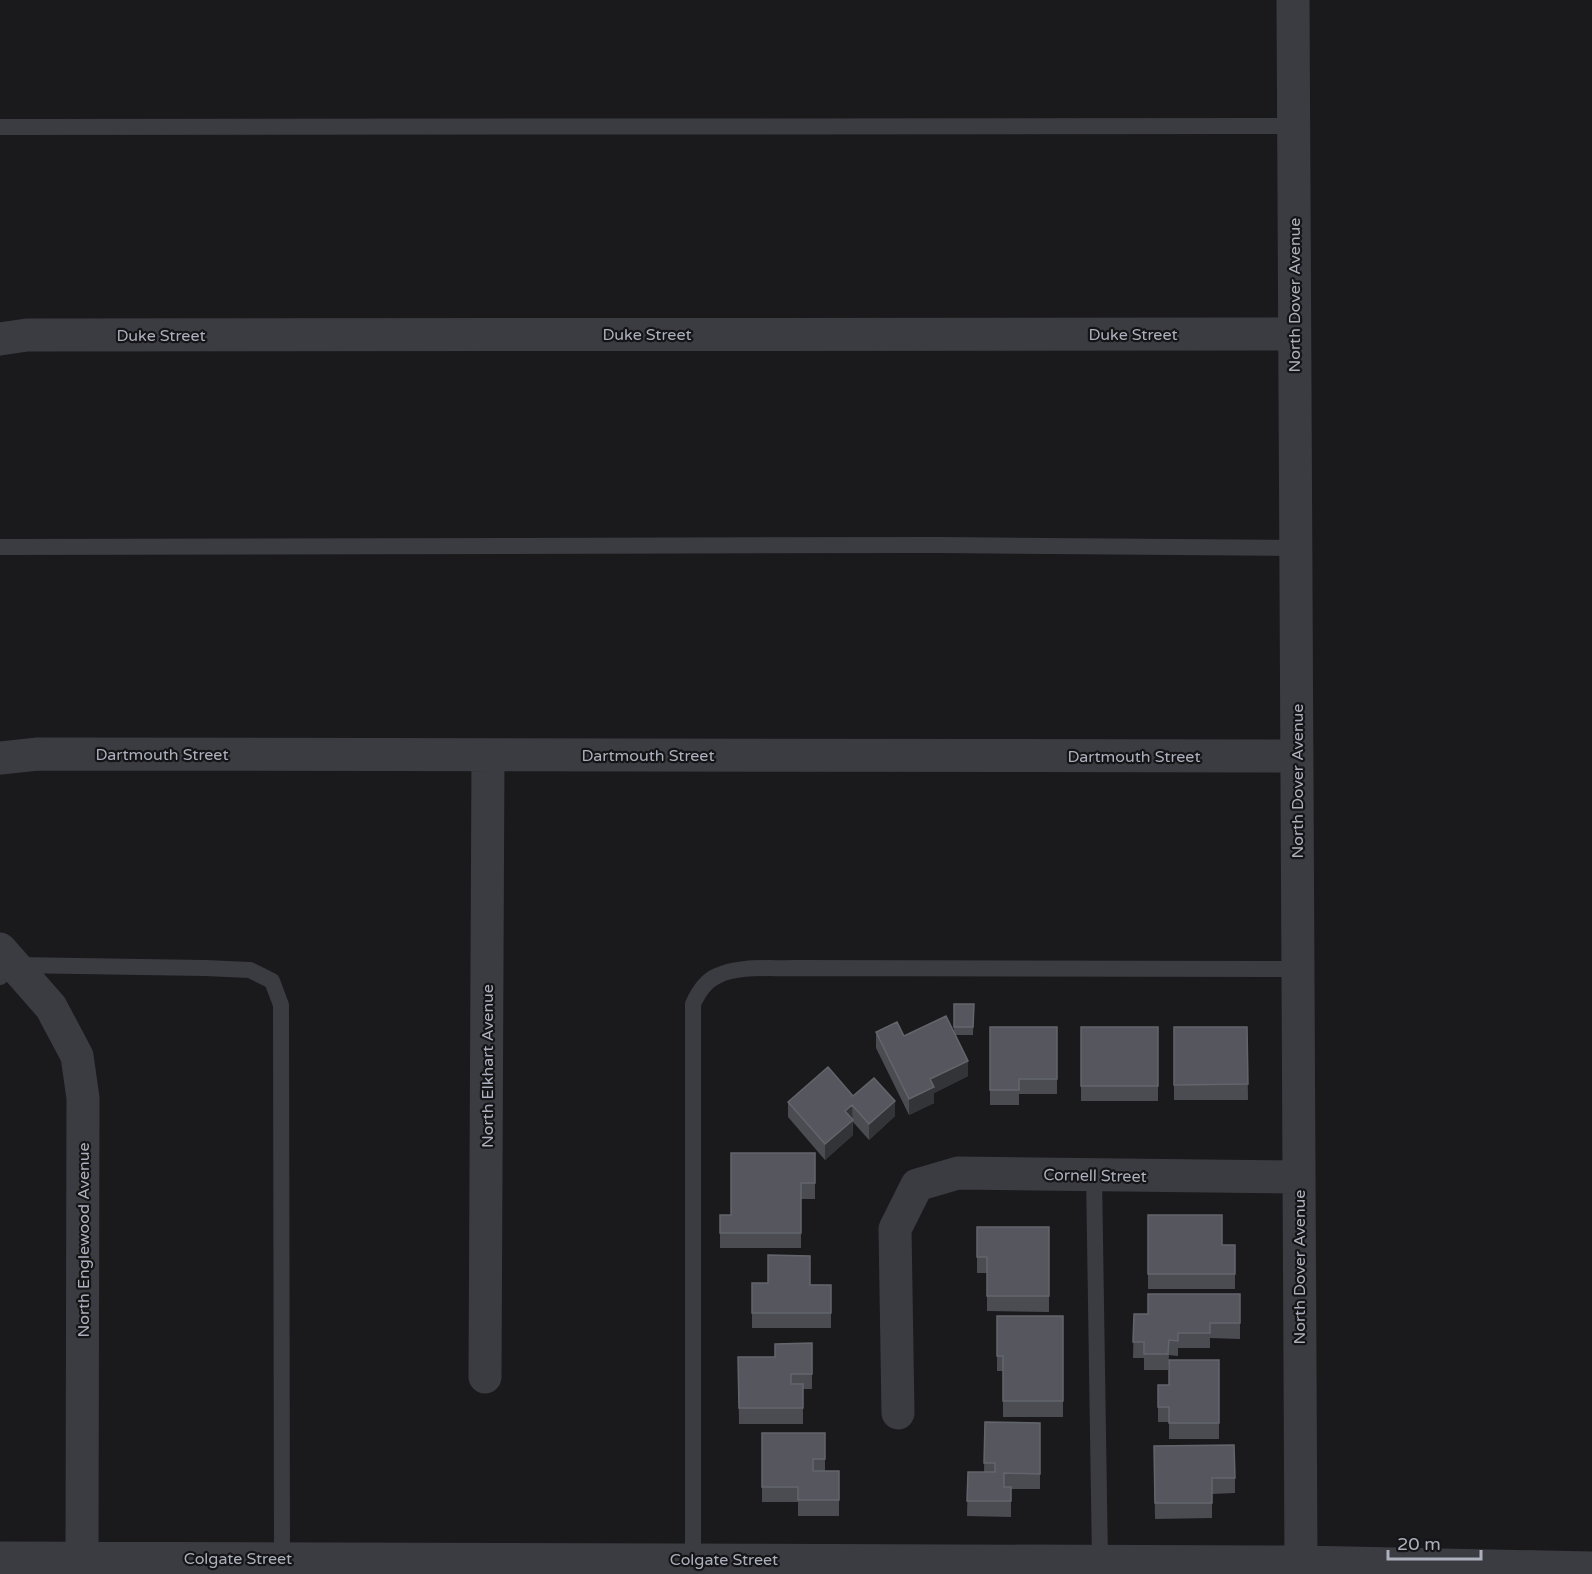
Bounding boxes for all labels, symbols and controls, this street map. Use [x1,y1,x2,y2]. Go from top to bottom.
street label: North Dover Avenue [1285,218,1305,372]
street label: Duke Street [602,325,692,345]
street label: Duke Street [1088,325,1178,345]
street label: Duke Street [116,326,206,346]
street label: North Dover Avenue [1288,704,1308,858]
street label: Dartmouth Street [96,745,229,765]
street label: Dartmouth Street [582,746,715,766]
street label: Dartmouth Street [1068,747,1201,767]
street label: North Elkhart Avenue [478,984,498,1148]
street label: North Englewood Avenue [74,1143,94,1337]
street label: Cornell Street [1043,1165,1147,1187]
street label: North Dover Avenue [1290,1190,1310,1344]
scale bar [1388,1523,1481,1561]
text: 20 m [1397,1533,1441,1555]
street label: Colgate Street [184,1549,292,1569]
street label: Colgate Street [670,1550,778,1570]

